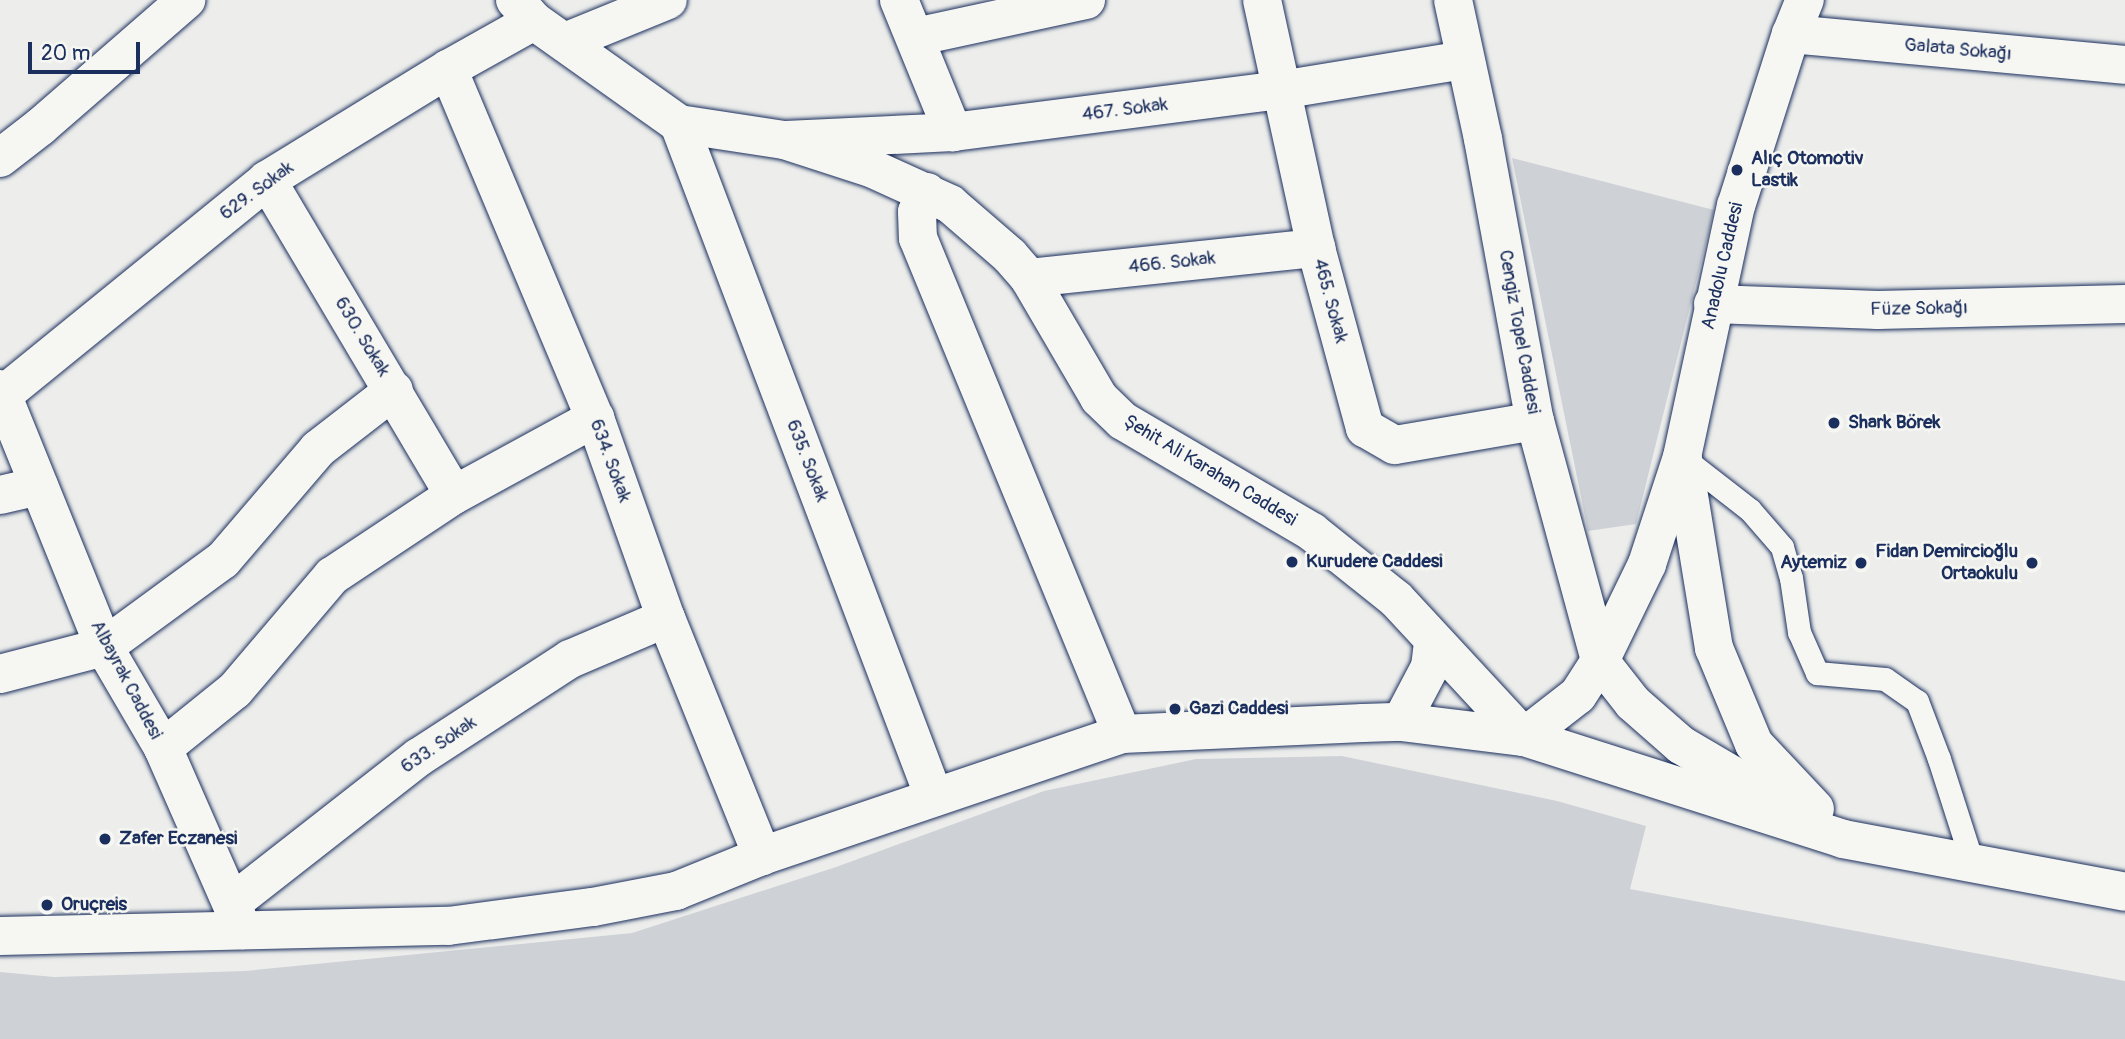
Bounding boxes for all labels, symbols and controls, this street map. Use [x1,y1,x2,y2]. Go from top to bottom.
scale bar [32,28,144,72]
street label: Galata Sokağı [1903,34,2013,66]
text: 20 m [41,40,90,67]
street label: 467. Sokak [1081,93,1169,127]
place label: Alıç Otomotiv Lastik [1751,148,1864,192]
street label: 629. Sokak [216,157,298,225]
marker: Alıç Otomotiv Lastik [1729,162,1745,178]
street label: Anadolu Caddesi [1697,200,1749,332]
street label: 466. Sokak [1127,247,1217,279]
street label: Cengiz Topel Caddesi [1493,248,1545,416]
street label: 465. Sokak [1308,256,1352,346]
street label: 630. Sokak [329,293,395,381]
street label: Füze Sokağı [1870,297,1968,321]
street label: Şehit Ali Karahan Caddesi [1119,410,1301,532]
place label: Shark Börek [1848,412,1940,434]
marker: Shark Börek [1826,415,1842,431]
street label: 634. Sokak [584,416,636,506]
street label: 635. Sokak [781,417,833,505]
place label: Fidan Demircioğlu Ortaokulu [1875,541,2018,585]
place label: Kurudere Caddesi [1306,551,1443,573]
place label: Aytemiz [1780,552,1847,574]
marker: Kurudere Caddesi [1284,554,1300,570]
marker: Aytemiz [1853,555,1869,571]
marker: Fidan Demircioğlu Ortaokulu [2024,555,2040,571]
street label: Albayrak Caddesi [85,617,167,743]
place label: Gazi Caddesi [1189,698,1288,720]
marker: Gazi Caddesi [1167,701,1183,717]
street label: 633. Sokak [397,711,481,779]
place label: Zafer Eczanesi [119,828,237,850]
marker: Zafer Eczanesi [97,831,113,847]
place label: Oruçreis [61,894,127,916]
marker: Oruçreis [39,897,55,913]

